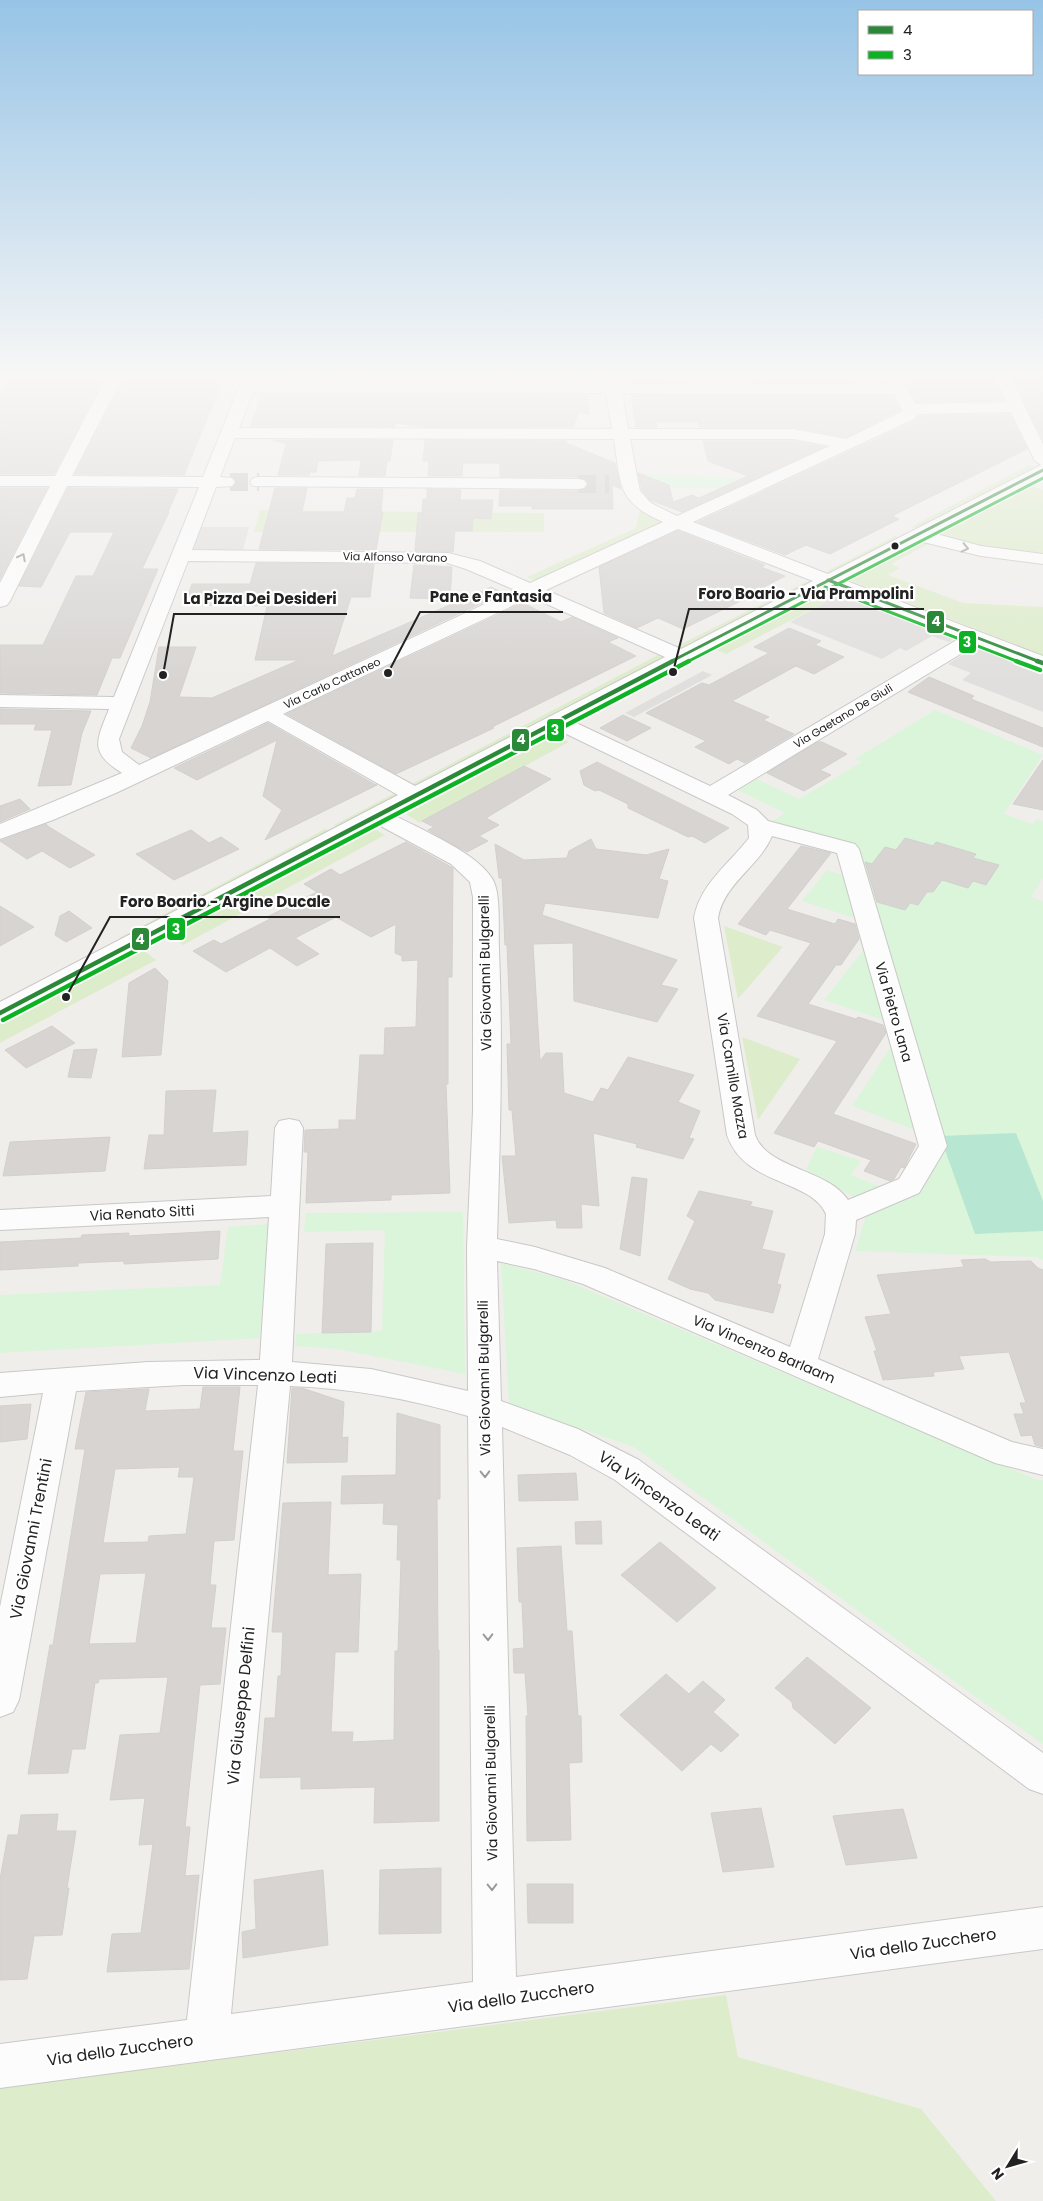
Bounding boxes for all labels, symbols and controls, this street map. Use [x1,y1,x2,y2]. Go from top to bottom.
legend [858,10,1033,75]
text: 4 [903,19,912,40]
text: 3 [903,44,912,65]
unlabelled marker [890,541,900,551]
one-way arrow [961,542,970,553]
street label: Via Alfonso Varano [343,548,447,566]
one-way arrow [16,554,26,563]
callout: Foro Boario - Via Prampolini [689,579,924,609]
callout: Pane e Fantasia [420,582,563,612]
text: Foro Boario - Via Prampolini [698,583,914,604]
callout: La Pizza Dei Desideri [174,584,347,614]
text: Pane e Fantasia [430,586,552,607]
text: La Pizza Dei Desideri [183,588,337,609]
line badge: 4 [926,610,945,634]
text: 4 [931,611,941,631]
line badge: 3 [958,630,977,654]
text: 3 [963,632,971,652]
street label: Via Carlo Cattaneo [281,653,383,713]
street label: Via Gaetano De Giuli [790,680,896,752]
line badge: 3 [546,718,565,742]
text: 3 [551,720,559,740]
line badge: 4 [511,728,530,752]
text: 4 [516,729,526,749]
callout: Foro Boario - Argine Ducale [110,887,340,917]
text: Foro Boario - Argine Ducale [120,891,330,912]
street label: Via Giovanni Bulgarelli [474,895,496,1051]
line badge: 3 [166,917,186,941]
text: 3 [172,919,180,939]
line badge: 4 [131,927,150,951]
text: 4 [135,929,145,949]
street label: Via Pietro Lana [870,960,918,1064]
street label: Via Camillo Mazza [712,1011,754,1141]
street label: Via Renato Sitti [89,1200,195,1226]
street label: Via Giovanni Bulgarelli [473,1300,495,1456]
street label: Via Vincenzo Barlaam [690,1310,838,1388]
street label: Via Vincenzo Leati [193,1361,337,1389]
street label: Via Vincenzo Leati [593,1445,725,1547]
street label: Via Giovanni Trentini [4,1456,58,1622]
one-way arrow [480,1470,490,1478]
street label: Via Giuseppe Delfini [221,1626,261,1786]
one-way arrow [483,1633,493,1641]
street label: Via Giovanni Bulgarelli [480,1705,502,1861]
one-way arrow [487,1883,498,1891]
street label: Via dello Zucchero [848,1922,998,1966]
street label: Via dello Zucchero [446,1975,596,2019]
street label: Via dello Zucchero [45,2028,195,2072]
north arrow [983,2141,1033,2191]
text: N [986,2164,1009,2184]

